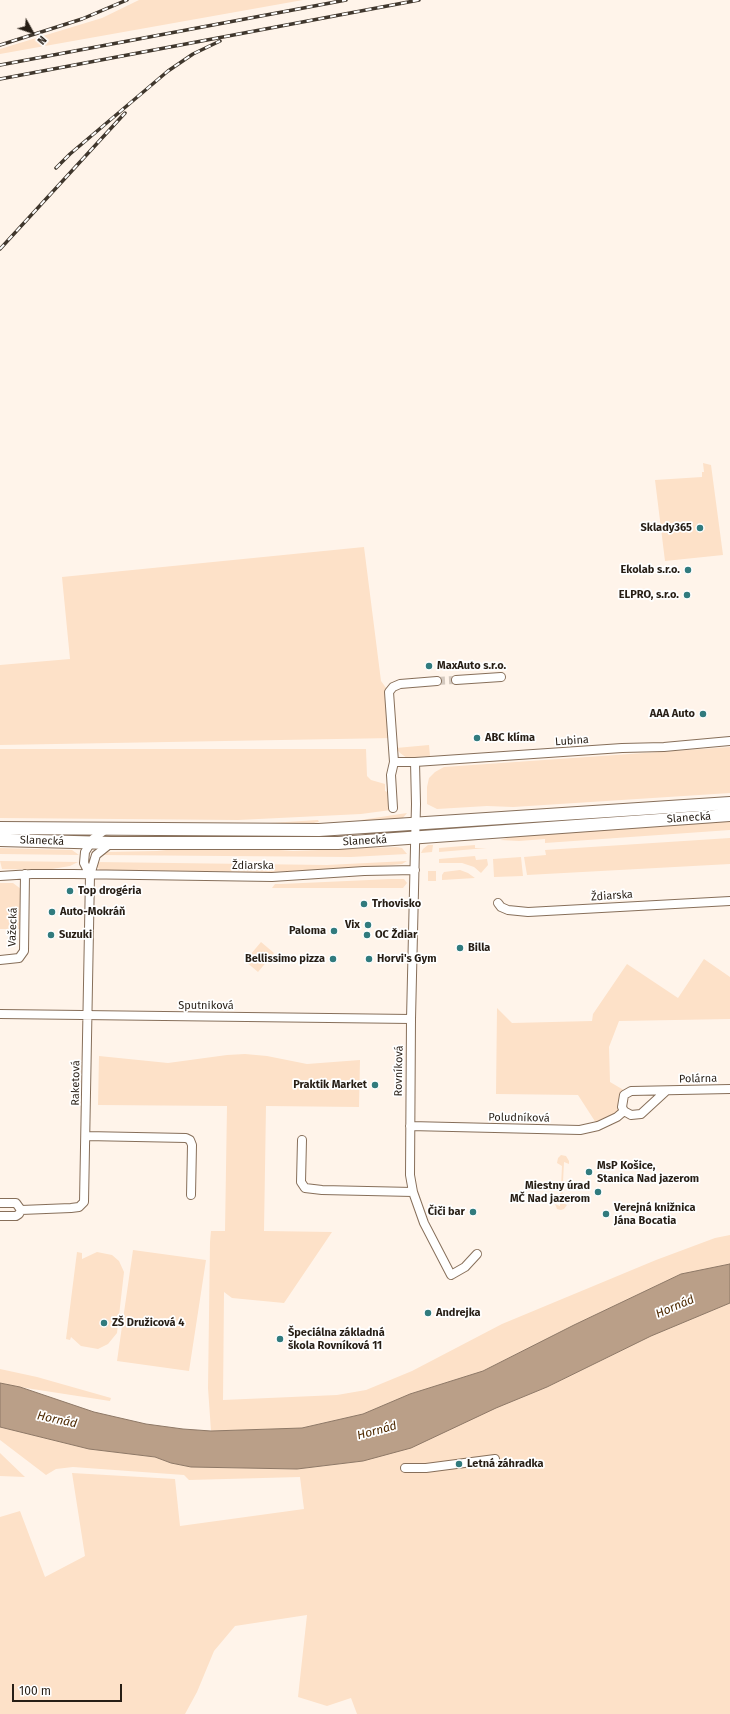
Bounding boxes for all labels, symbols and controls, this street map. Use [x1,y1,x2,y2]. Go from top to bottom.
north arrow [12,12,52,52]
text: N [34,33,49,47]
place label: Sklady365 [641,521,692,535]
marker: Sklady365 [695,523,705,533]
place label: Ekolab s.r.o. [620,563,680,577]
marker: Ekolab s.r.o. [683,565,693,575]
place label: ELPRO, s.r.o. [619,588,679,602]
marker: ELPRO, s.r.o. [682,590,692,600]
place label: MaxAuto s.r.o. [437,659,506,673]
marker: MaxAuto s.r.o. [424,661,434,671]
place label: AAA Auto [650,707,695,721]
marker: AAA Auto [698,709,708,719]
place label: ABC klíma [485,731,535,745]
marker: ABC klíma [472,733,482,743]
street label: Lubina [555,733,589,749]
street label: Slanecká [666,810,712,826]
street label: Slanecká [343,833,387,849]
street label: Slanecká [20,834,64,848]
street label: Ždiarska [232,859,274,873]
place label: Top drogéria [78,884,141,898]
marker: Top drogéria [65,886,75,896]
street label: Ždiarska [591,888,633,904]
place label: Trhovisko [372,897,421,911]
marker: Trhovisko [359,899,369,909]
place label: Auto-Mokráň [60,905,125,919]
street label: Važecká [6,907,20,947]
marker: Auto-Mokráň [47,907,57,917]
place label: Vix [345,918,360,932]
marker: Vix [363,920,373,930]
place label: Paloma [289,924,326,938]
marker: Paloma [329,926,339,936]
place label: Suzuki [59,928,92,942]
place label: OC Ždiar [375,928,417,942]
marker: Suzuki [46,930,56,940]
marker: OC Ždiar [362,930,372,940]
place label: Billa [468,941,490,955]
marker: Billa [455,943,465,953]
place label: Bellissimo pizza [245,952,325,966]
place label: Horvi's Gym [377,952,436,966]
marker: Bellissimo pizza [328,954,338,964]
marker: Horvi's Gym [364,954,374,964]
street label: Sputniková [178,999,234,1013]
street label: Rovníková [392,1045,406,1097]
street label: Raketová [69,1060,83,1106]
street label: Polárna [679,1072,717,1086]
place label: Praktik Market [293,1078,367,1092]
marker: Praktik Market [370,1080,380,1090]
street label: Poludníková [488,1111,550,1125]
place label: MsP Košice, Stanica Nad jazerom [597,1159,699,1185]
marker: MsP Košice, Stanica Nad jazerom [584,1167,594,1177]
place label: Miestny úrad MČ Nad jazerom [510,1179,590,1205]
marker: Miestny úrad MČ Nad jazerom [593,1187,603,1197]
place label: Verejná knižnica Jána Bocatia [614,1201,695,1227]
place label: Čiči bar [428,1205,465,1219]
marker: Čiči bar [468,1207,478,1217]
marker: Verejná knižnica Jána Bocatia [601,1209,611,1219]
water label: Hornád [654,1292,696,1322]
place label: Andrejka [436,1306,481,1320]
marker: Andrejka [423,1308,433,1318]
place label: ZŠ Družicová 4 [112,1316,184,1330]
marker: ZŠ Družicová 4 [99,1318,109,1328]
place label: Špeciálna základná škola Rovníková 11 [288,1326,385,1352]
marker: Špeciálna základná škola Rovníková 11 [275,1334,285,1344]
water label: Hornád [36,1409,78,1431]
water label: Hornád [356,1419,398,1443]
place label: Letná záhradka [467,1457,544,1471]
marker: Letná záhradka [454,1459,464,1469]
scale bar [14,1676,124,1702]
text: 100 m [19,1684,51,1698]

